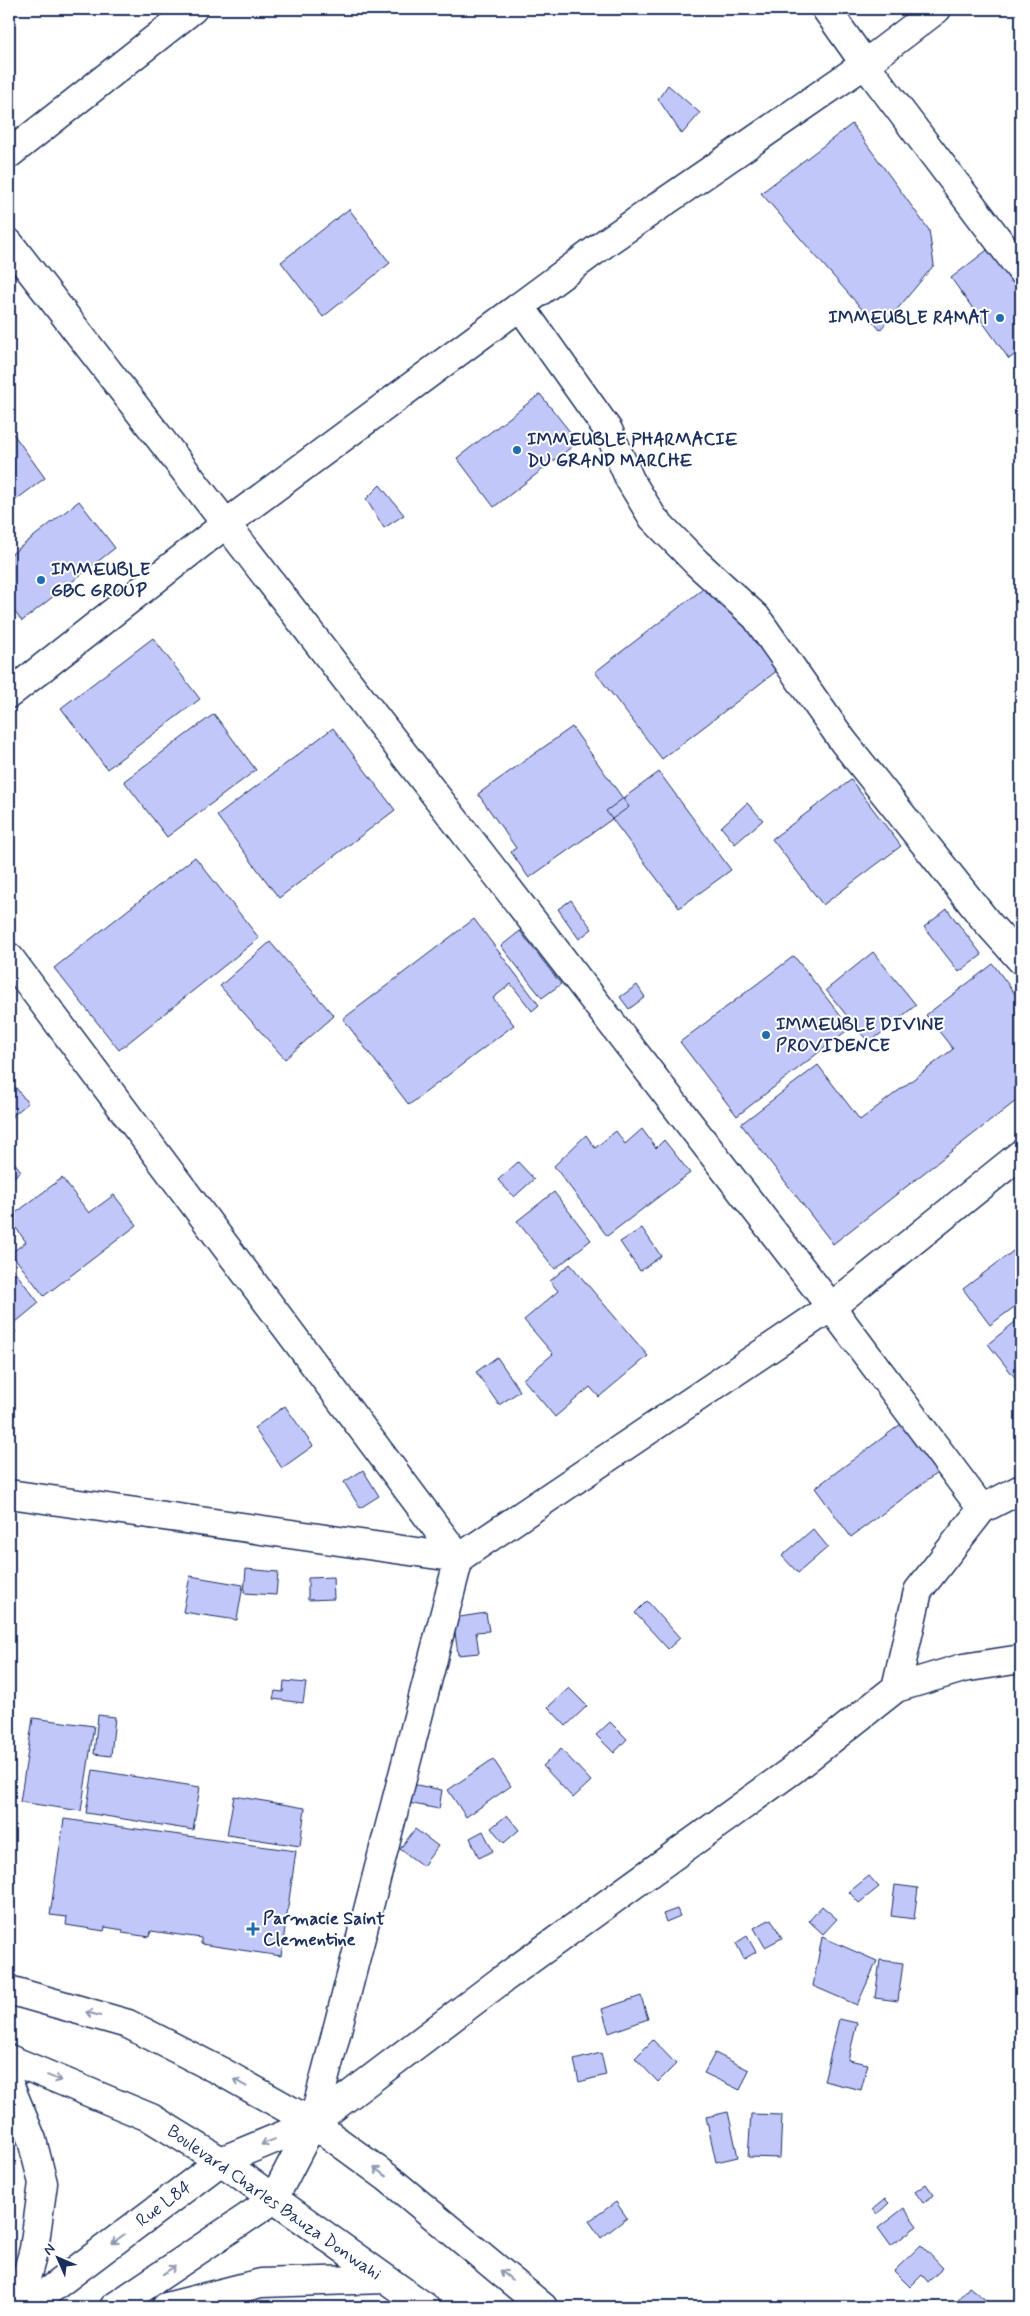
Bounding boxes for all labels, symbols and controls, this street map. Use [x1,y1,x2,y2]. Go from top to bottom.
place label: IMMEUBLE RAMAT [828,306,990,330]
marker: IMMEUBLE RAMAT [994,312,1006,324]
place label: IMMEUBLE PHARMACIE DU GRAND MARCHE [527,428,738,473]
marker: IMMEUBLE PHARMACIE DU GRAND MARCHE [511,444,523,456]
place label: IMMEUBLE GBC GROUP [51,558,151,603]
marker: IMMEUBLE GBC GROUP [35,574,47,586]
place label: IMMEUBLE DIVINE PROVIDENCE [776,1013,944,1058]
marker: IMMEUBLE DIVINE PROVIDENCE [760,1029,772,1041]
place label: Parmacie Saint Clementine [263,1907,385,1952]
marker: Parmacie Saint Clementine [247,1923,259,1935]
one-way arrow [85,2009,101,2019]
one-way arrow [46,2073,61,2083]
one-way arrow [233,2077,247,2087]
street label: Boulevard Charles Bauza Donwahi [162,2120,386,2286]
one-way arrow [260,2138,275,2147]
one-way arrow [373,2167,387,2177]
street label: Rue L84 [131,2175,197,2233]
one-way arrow [112,2233,125,2244]
north arrow [32,2234,82,2284]
text: N [40,2240,59,2259]
one-way arrow [161,2265,175,2275]
one-way arrow [499,2270,512,2281]

